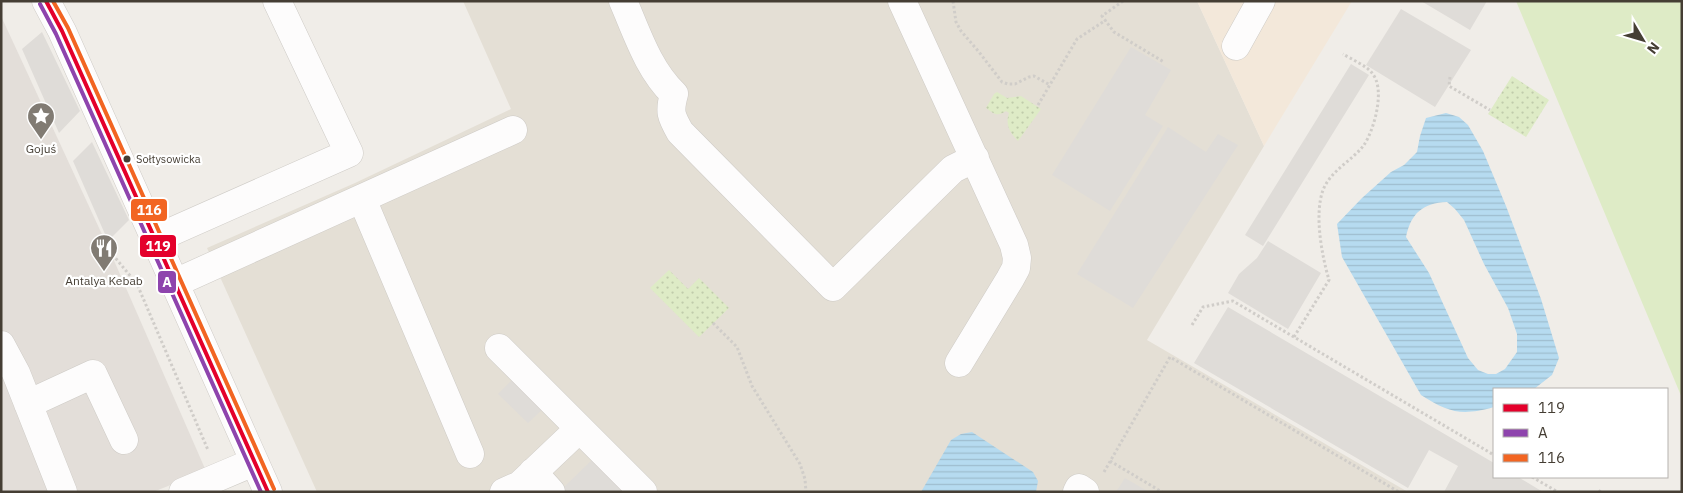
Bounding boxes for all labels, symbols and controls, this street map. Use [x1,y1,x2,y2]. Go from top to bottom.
north arrow [1618,15,1668,65]
text: N [1643,38,1663,58]
place icon: Gojuś [26,101,56,140]
place label: Gojuś [26,141,57,156]
place label: Sołtysowicka [136,152,201,166]
marker: Sołtysowicka [122,154,132,164]
line badge: 116 [130,198,168,222]
text: 116 [136,201,162,219]
restaurant icon: Antalya Kebab [89,233,119,272]
line badge: 119 [139,234,177,258]
text: 119 [145,237,171,255]
line badge: A [157,270,177,294]
place label: Antalya Kebab [65,273,143,288]
text: A [162,273,172,291]
legend [1493,388,1668,478]
text: 119 [1538,398,1565,417]
text: A [1538,423,1548,442]
text: 116 [1538,448,1565,467]

